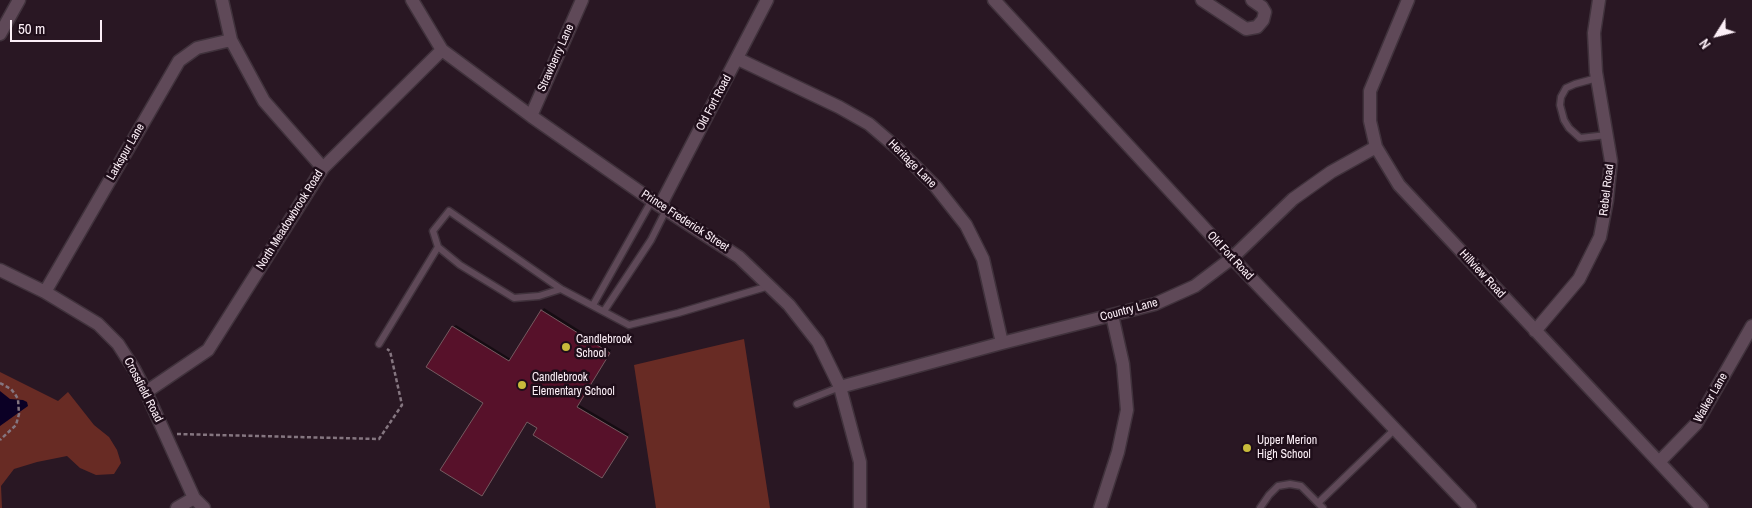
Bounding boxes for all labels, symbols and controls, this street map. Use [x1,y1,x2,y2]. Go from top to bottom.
scale bar [12,10,105,42]
north arrow [1692,10,1742,60]
text: 50 m [18,18,45,39]
street label: Strawberry Lane [535,22,577,94]
text: N [1695,35,1715,52]
street label: Old Fort Road [693,73,735,133]
street label: Larkspur Lane [104,121,148,183]
street label: Heritage Lane [885,137,939,191]
street label: Rebel Road [1597,163,1617,217]
street label: North Meadowbrook Road [253,167,327,273]
street label: Prince Frederick Street [638,187,732,255]
street label: Old Fort Road [1204,229,1256,283]
street label: Hillview Road [1456,247,1508,301]
street label: Country Lane [1099,295,1159,325]
place label: Candlebrook School [576,333,632,361]
marker: Candlebrook School [560,341,572,353]
street label: Crossfield Road [121,355,165,425]
place label: Candlebrook Elementary School [532,371,615,399]
street label: Walker Lane [1691,371,1731,425]
marker: Candlebrook Elementary School [516,379,528,391]
place label: Upper Merion High School [1257,434,1317,462]
marker: Upper Merion High School [1241,442,1253,454]

